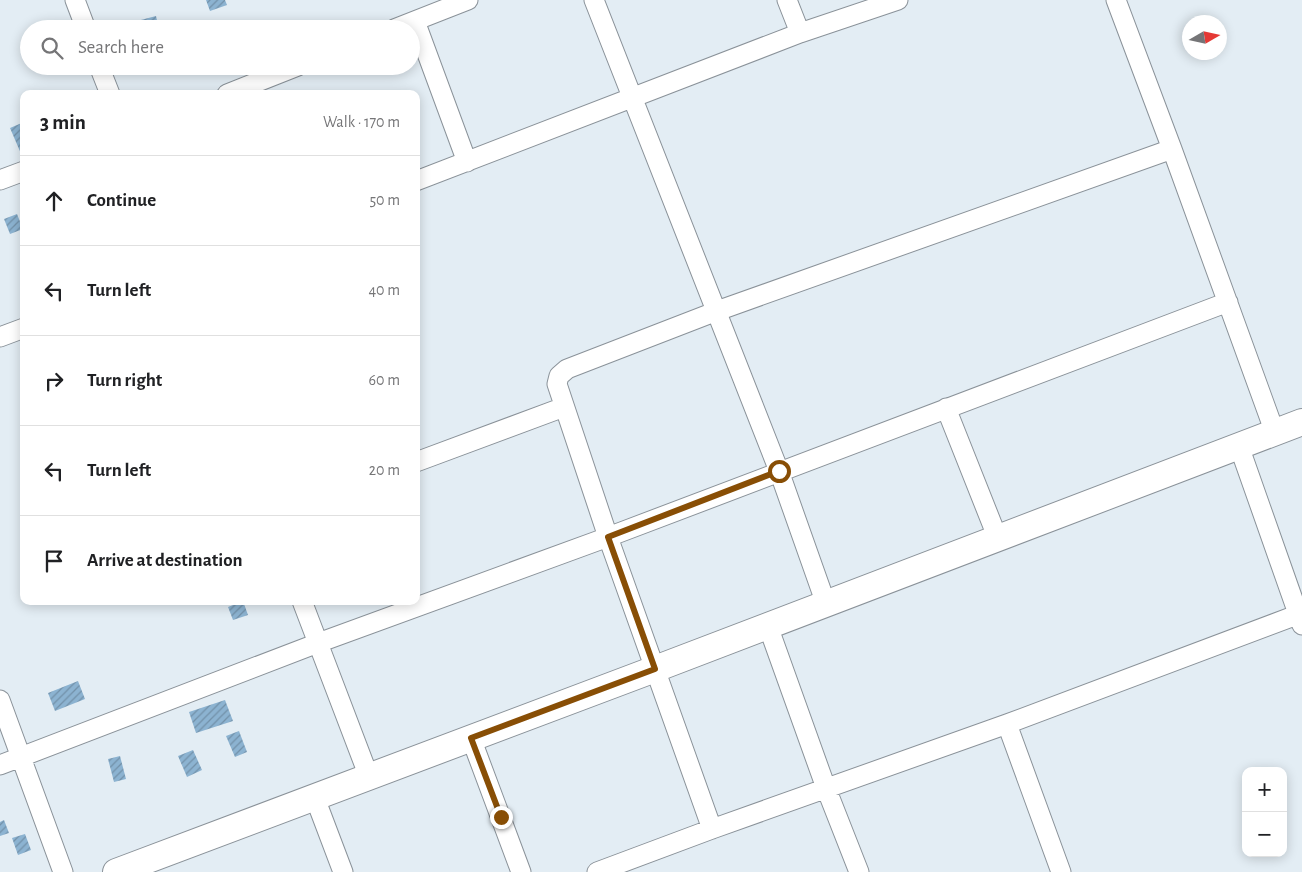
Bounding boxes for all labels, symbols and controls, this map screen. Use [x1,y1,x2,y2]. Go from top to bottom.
north arrow [1182,15,1227,60]
search box [20,20,420,75]
icon: search [38,34,66,62]
text: Search here [78,38,164,57]
text: 3 min [40,112,86,133]
text: Walk · 170 m [323,114,400,130]
icon: ahead [40,187,68,215]
text: Continue [87,191,156,210]
text: 50 m [369,192,400,208]
icon: left [40,277,68,305]
text: Turn left [87,281,151,300]
text: 40 m [368,282,400,298]
icon: right [40,367,68,395]
text: Turn right [87,371,162,390]
text: 60 m [369,372,400,388]
icon: left [40,457,68,485]
route start [768,460,791,483]
text: Turn left [87,461,151,480]
text: 20 m [369,462,400,478]
icon: arrive [40,547,68,575]
text: Arrive at destination [87,551,243,570]
map controls [1242,767,1287,857]
button: + [1242,767,1287,812]
route end [490,806,513,829]
button: − [1242,812,1287,857]

